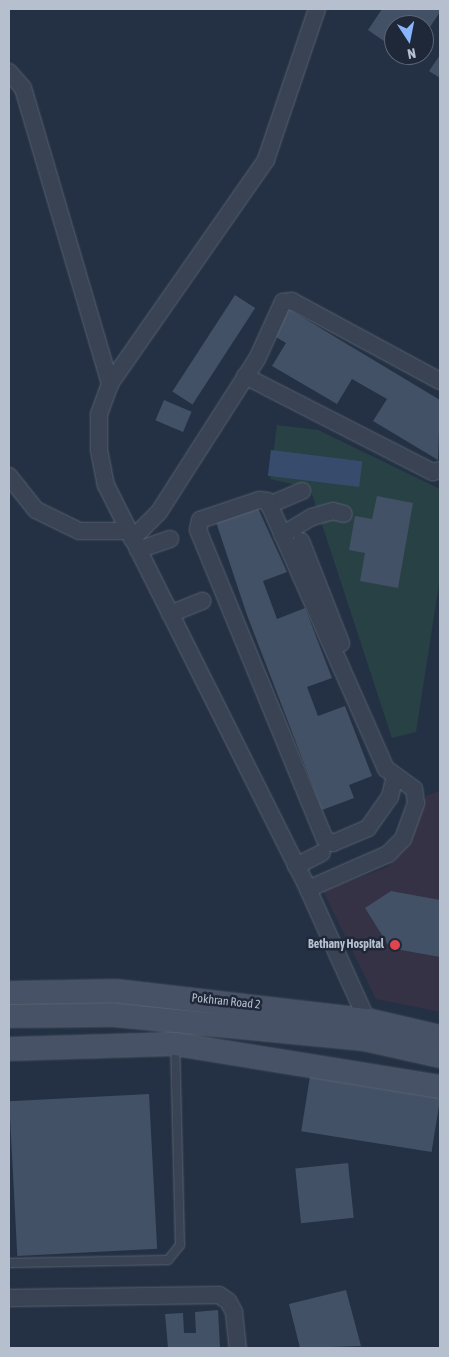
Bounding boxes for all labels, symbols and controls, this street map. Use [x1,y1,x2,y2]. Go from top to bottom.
north arrow [384,15,434,65]
text: N [406,45,417,62]
place label: Bethany Hospital [308,938,384,952]
marker: Bethany Hospital [388,938,402,952]
street label: Pokhran Road 2 [191,991,261,1013]

